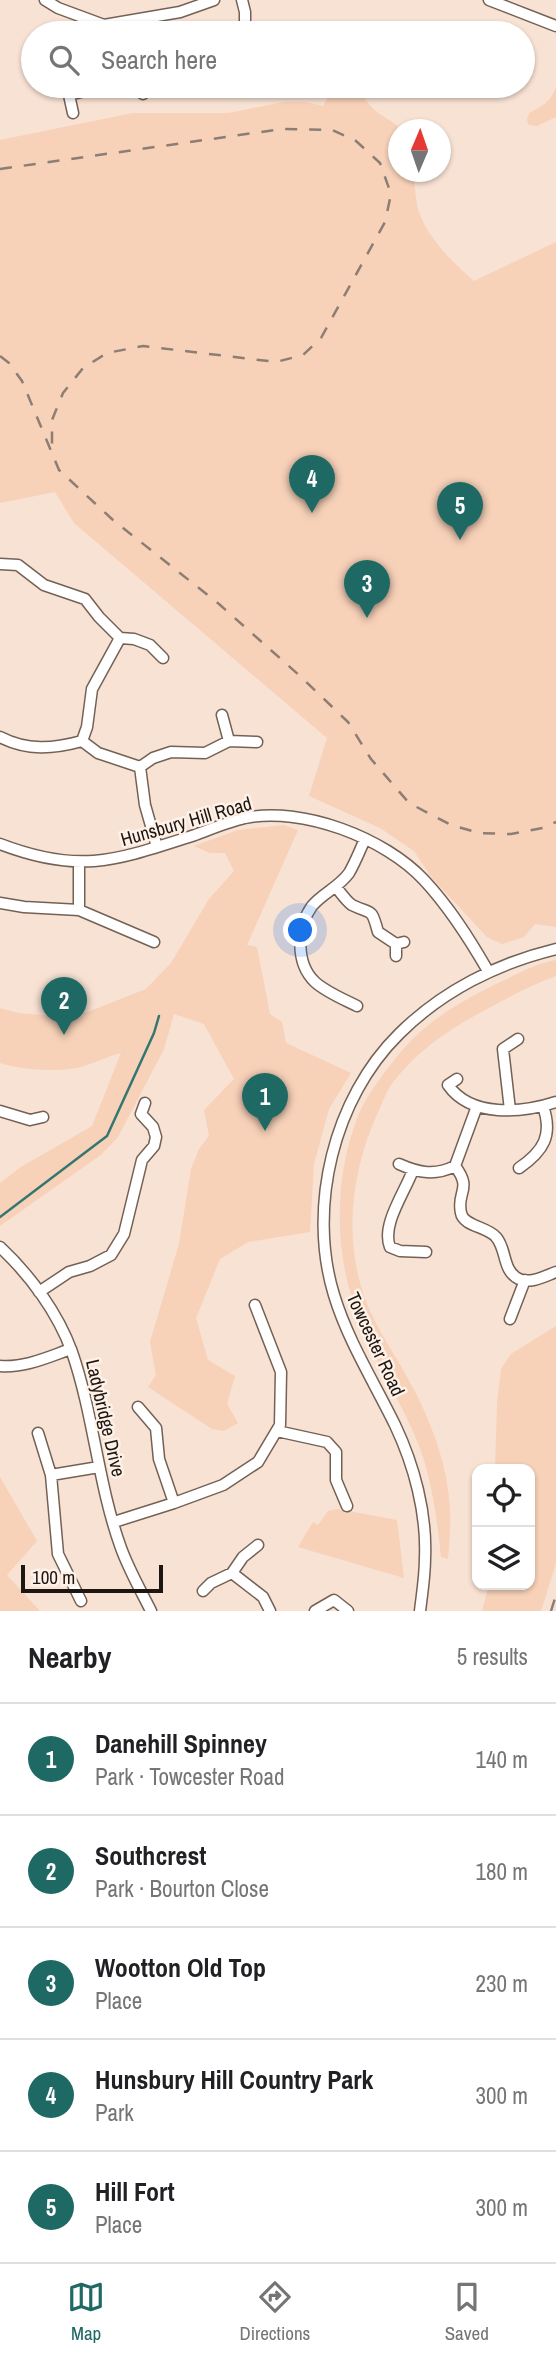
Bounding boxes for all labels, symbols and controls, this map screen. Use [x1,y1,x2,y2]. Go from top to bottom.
search box [21,21,535,98]
icon: search [45,41,83,79]
text: Search here [101,42,217,77]
north arrow [388,119,451,182]
pin: 4 [289,455,335,513]
pin: 5 [437,482,483,540]
pin: 3 [344,560,390,618]
street label: Hunsbury Hill Road [117,790,255,852]
your location [283,913,317,947]
pin: 2 [41,977,87,1035]
pin: 1 [242,1073,288,1131]
street label: Towcester Road [341,1288,411,1400]
street label: Ladybridge Drive [80,1357,132,1479]
map controls [472,1464,535,1590]
button: locate [472,1464,535,1527]
button: layers [472,1527,535,1590]
scale bar [21,1562,163,1594]
text: 100 m [32,1564,75,1590]
text: Nearby [28,1637,111,1677]
text: 5 results [457,1641,528,1672]
text: Danehill Spinney [95,1726,267,1761]
text: 1 [46,1744,56,1775]
text: 140 m [476,1744,528,1775]
text: Park · Towcester Road [95,1761,284,1792]
text: Southcrest [95,1838,206,1873]
text: 2 [46,1856,56,1887]
text: 180 m [476,1856,528,1887]
text: Park · Bourton Close [95,1873,269,1904]
text: Wootton Old Top [95,1950,266,1985]
text: 3 [46,1968,56,1999]
text: 230 m [476,1968,528,1999]
text: Place [95,1985,142,2016]
text: Hunsbury Hill Country Park [95,2062,373,2097]
text: 4 [46,2080,56,2111]
text: 300 m [476,2080,528,2111]
text: Park [95,2097,134,2128]
text: Hill Fort [95,2174,175,2209]
text: 5 [46,2192,56,2223]
text: 300 m [476,2192,528,2223]
text: Place [95,2209,142,2240]
tab: Map [67,2278,105,2346]
tab: Directions [239,2278,310,2346]
tab: Saved [445,2278,489,2346]

